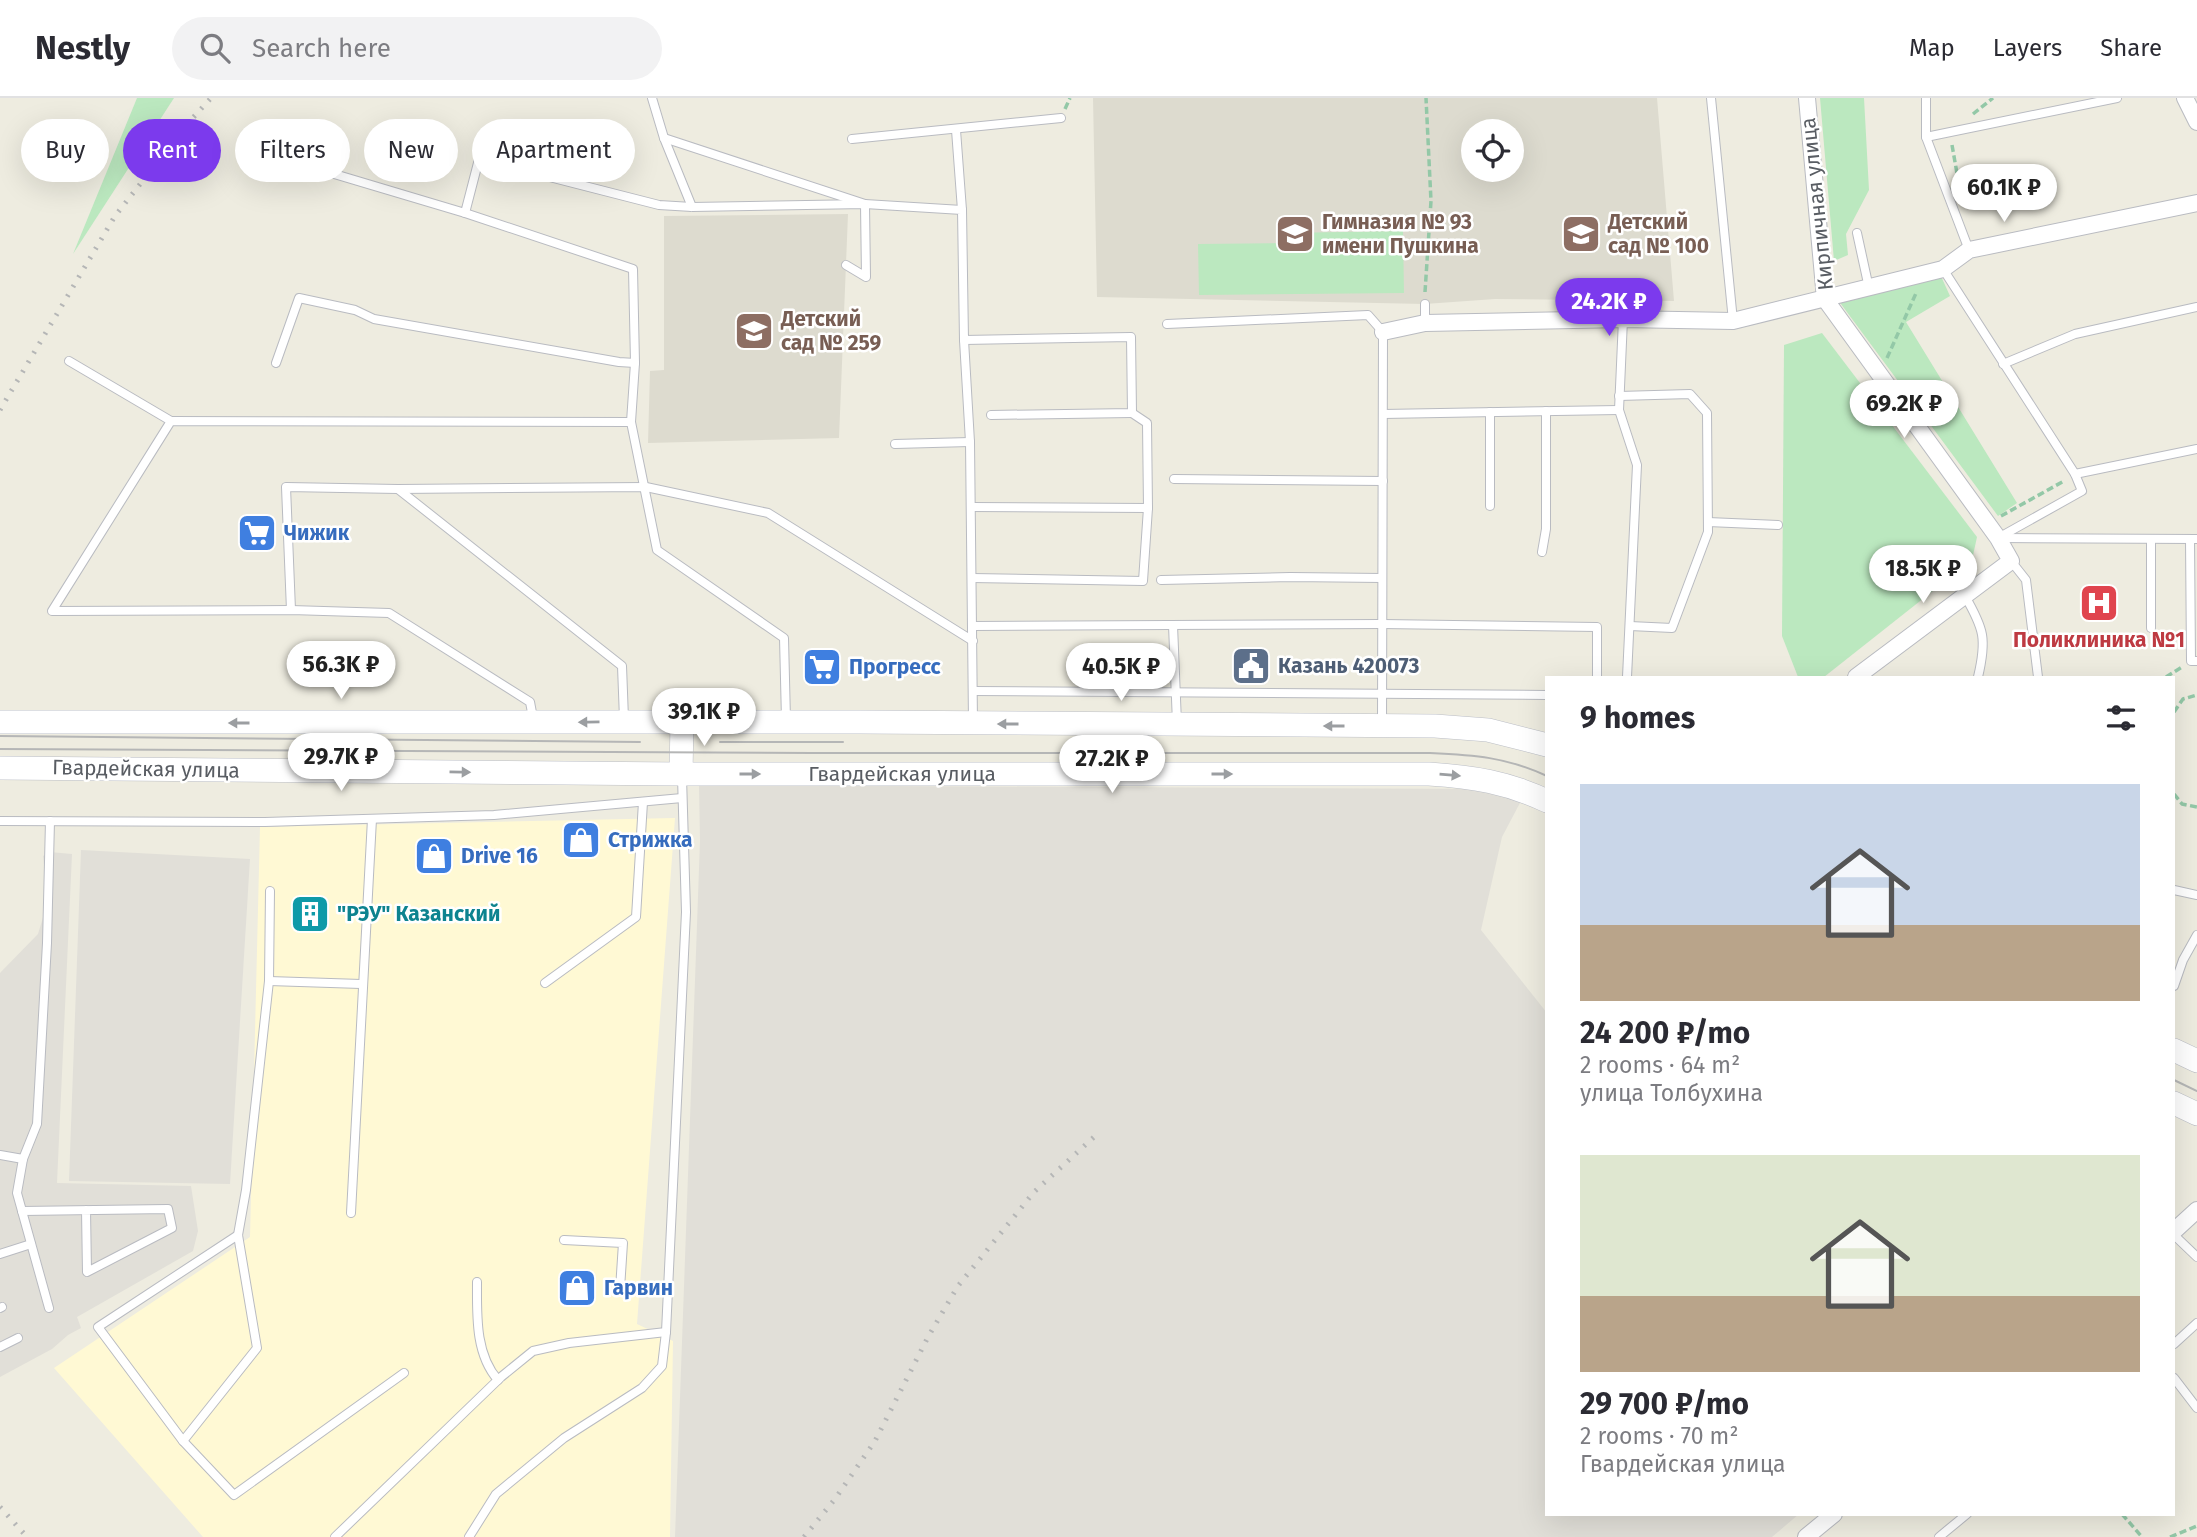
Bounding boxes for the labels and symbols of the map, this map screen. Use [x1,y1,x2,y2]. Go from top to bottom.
street label: Кирпичная улица [1795,116,1839,292]
pin: 60.1K ₽ [1939,164,2069,224]
place label: Гимназия № 93 имени Пушкина [1322,209,1479,259]
place label: Детский сад № 100 [1607,209,1709,259]
school or university icon: Гимназия № 93 имени Пушкина [1274,213,1316,255]
school or university icon: Детский сад № 100 [1560,213,1602,255]
pin: 24.2K ₽ [1544,278,1674,338]
place label: Детский сад № 259 [780,306,882,356]
school or university icon: Детский сад № 259 [733,310,775,352]
pin: 69.2K ₽ [1839,380,1969,440]
supermarket icon: Чижик [236,512,278,554]
place label: Чижик [284,520,350,546]
pin: 18.5K ₽ [1858,546,1988,605]
hospital icon: Поликлиника №1 [2078,582,2120,624]
place label: Поликлиника №1 [2013,627,2185,653]
pin: 56.3K ₽ [276,642,406,701]
pin: 40.5K ₽ [1056,644,1186,703]
public building icon: Казань 420073 [1230,645,1272,687]
supermarket icon: Прогресс [801,646,843,688]
place label: Казань 420073 [1278,653,1420,679]
place label: Прогресс [849,654,941,680]
pin: 39.1K ₽ [639,688,769,748]
one-way arrow [228,717,250,729]
one-way arrow [578,717,600,728]
one-way arrow [997,718,1019,730]
one-way arrow [1323,720,1345,732]
pin: 29.7K ₽ [276,734,406,793]
pin: 27.2K ₽ [1047,736,1177,795]
street label: Гвардейская улица [52,754,240,784]
street label: Гвардейская улица [808,761,996,787]
one-way arrow [449,766,471,778]
one-way arrow [739,768,761,780]
one-way arrow [1211,768,1233,780]
one-way arrow [1439,770,1461,781]
shop icon: Стрижка [560,819,602,861]
place label: Стрижка [608,827,693,853]
shop icon: Drive 16 [413,835,455,877]
place label: Drive 16 [461,843,538,869]
building icon: "РЭУ" Казанский [289,893,331,935]
place label: "РЭУ" Казанский [337,901,500,927]
shop icon: Гарвин [556,1267,598,1309]
place label: Гарвин [604,1275,673,1301]

